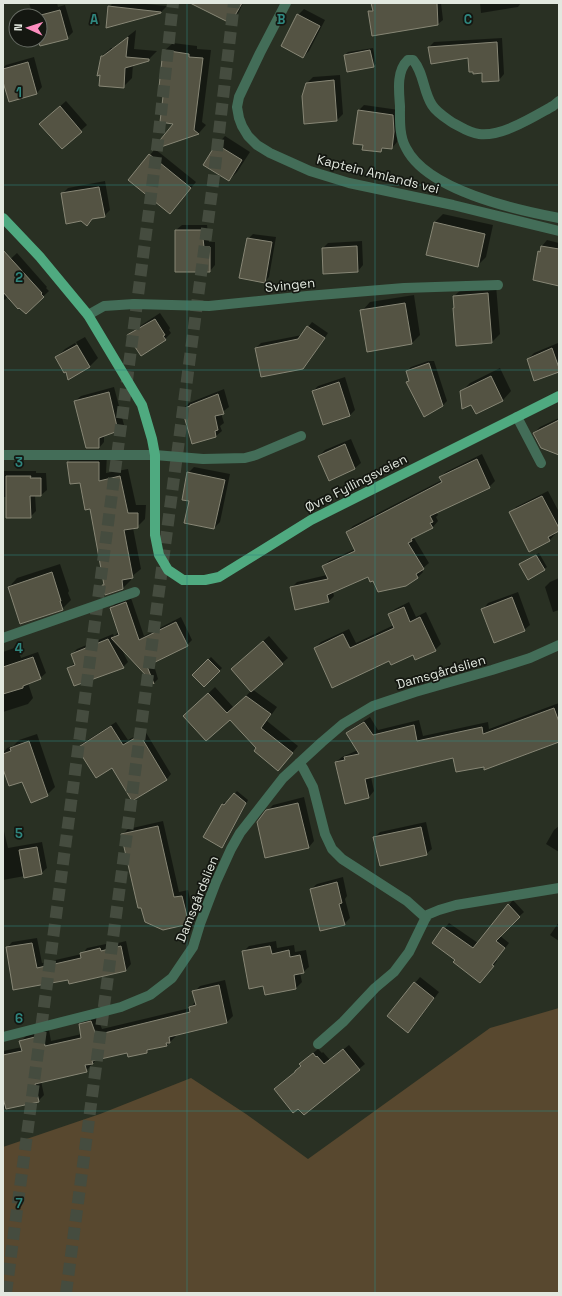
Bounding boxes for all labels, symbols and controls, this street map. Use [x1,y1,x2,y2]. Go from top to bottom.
north arrow [8,8,48,48]
text: A [90,11,99,28]
text: B [277,11,286,28]
text: C [464,11,472,28]
text: N [11,23,25,32]
text: 1 [16,84,22,101]
street label: Kaptein Amlands vei [315,151,441,197]
text: 2 [15,269,23,286]
street label: Svingen [264,274,316,296]
street label: Øvre Fyllingsveien [302,450,410,516]
text: 3 [15,454,23,471]
text: 4 [15,640,23,657]
street label: Damsgårdslien [394,651,488,693]
text: 5 [15,825,23,842]
street label: Damsgårdslien [172,853,222,945]
text: 6 [15,1010,23,1027]
text: 7 [15,1195,23,1212]

